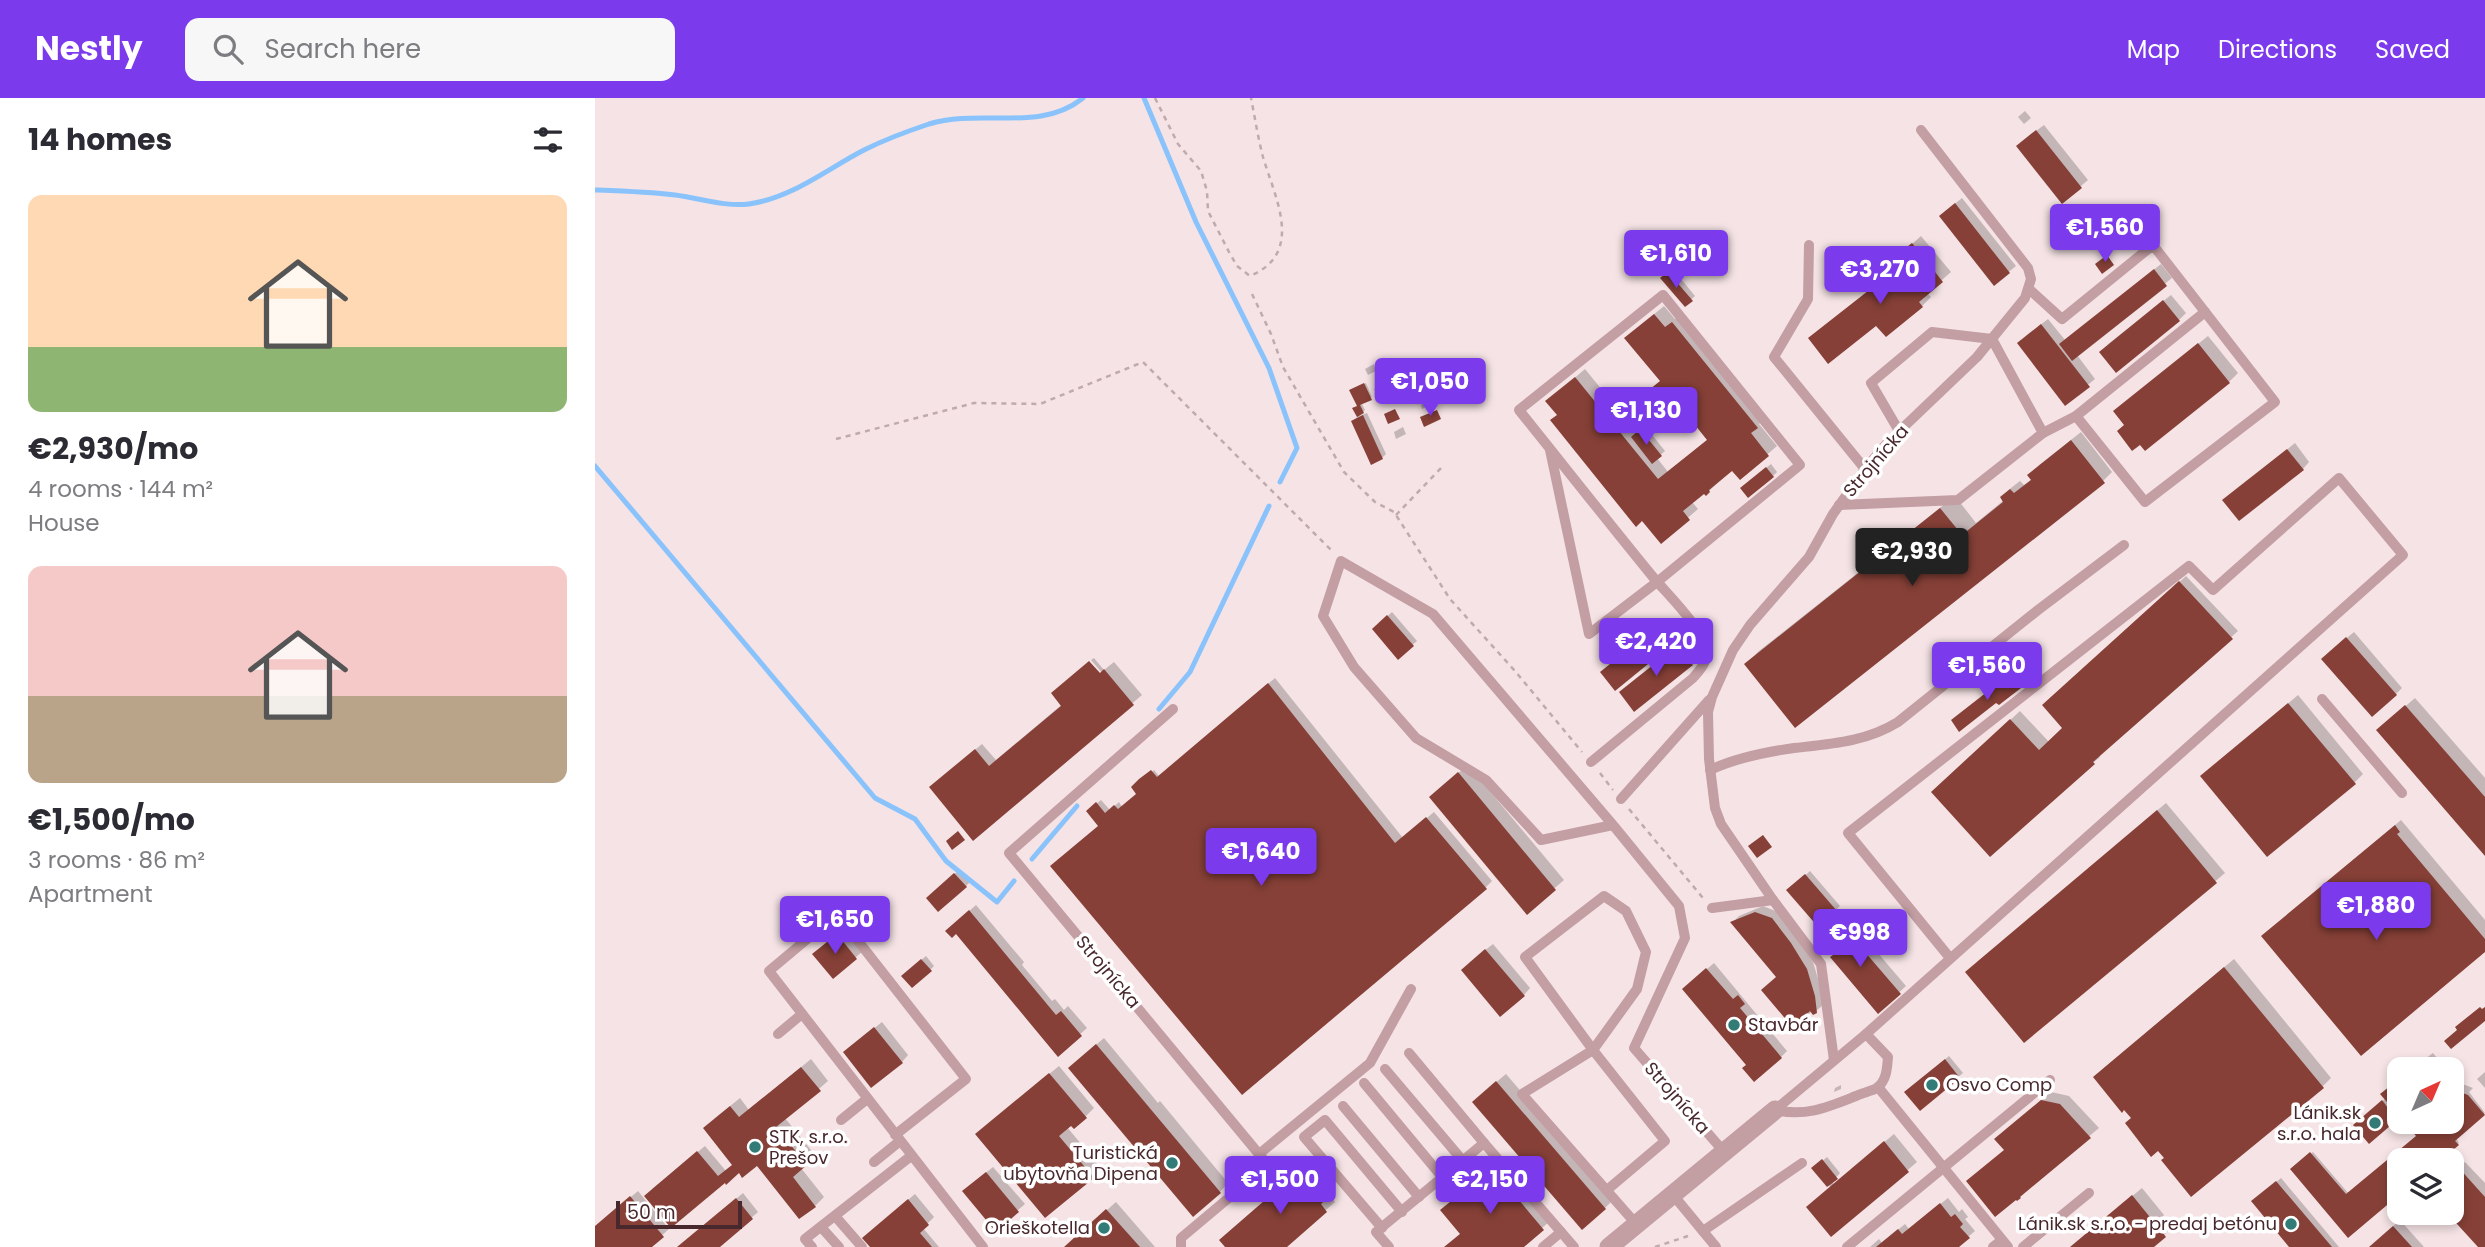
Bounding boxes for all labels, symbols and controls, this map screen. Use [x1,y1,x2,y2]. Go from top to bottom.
search box [185,18,675,81]
text: Nestly [35,25,143,72]
icon: search [209,30,247,68]
text: Search here [265,31,421,67]
text: Map [2127,33,2180,66]
text: Directions [2218,33,2337,66]
text: Saved [2375,33,2450,66]
text: 14 homes [28,118,172,161]
icon: filters [529,121,567,159]
pin: €1,560 [2048,204,2162,264]
text: €1,560 [2066,211,2144,243]
pin: €1,610 [1619,230,1733,290]
text: €1,610 [1640,237,1712,269]
icon: home [235,241,361,367]
pin: €3,270 [1823,246,1937,306]
text: €3,270 [1840,253,1920,285]
pin: €1,050 [1373,358,1487,418]
text: €1,050 [1391,365,1469,397]
pin: €1,130 [1589,388,1703,447]
text: €1,130 [1610,394,1682,426]
street label: Strojnícka [1837,419,1914,502]
text: €2,930/mo [28,427,198,470]
text: 4 rooms · 144 m² [28,473,213,505]
text: House [28,507,100,539]
pin: €2,930 [1855,528,1969,588]
text: €2,930 [1871,535,1953,567]
icon: home [235,612,361,738]
pin: €2,420 [1599,618,1713,678]
text: €2,420 [1615,625,1697,657]
pin: €1,560 [1930,642,2044,702]
text: €1,560 [1948,649,2026,681]
text: €1,500/mo [28,798,195,841]
pin: €1,640 [1204,828,1318,888]
text: €1,640 [1222,835,1300,867]
text: 3 rooms · 86 m² [28,844,205,876]
text: Apartment [28,878,153,910]
pin: €1,880 [2319,882,2433,942]
text: €1,880 [2337,889,2415,921]
pin: €1,650 [778,896,892,956]
text: €1,650 [796,903,874,935]
pin: €998 [1819,910,1901,969]
text: €998 [1829,916,1891,948]
street label: Strojnícka [1070,930,1146,1013]
place label: Stavbár [1748,1012,1819,1037]
marker: Stavbár [1726,1017,1742,1033]
street label: Strojnícka [1639,1056,1716,1139]
north arrow [2387,1057,2464,1134]
map controls [2387,1057,2464,1225]
place label: Osvo Comp [1946,1072,2052,1097]
marker: Osvo Comp [1924,1077,1940,1093]
place label: Lánik.sk s.r.o. hala [2277,1100,2362,1146]
marker: Lánik.sk s.r.o. hala [2367,1115,2383,1131]
place label: STK, s.r.o. Prešov [769,1124,847,1170]
marker: STK, s.r.o. Prešov [747,1139,763,1155]
place label: Turistická ubytovňa Dipena [1003,1140,1158,1186]
button: layers [2387,1148,2464,1225]
marker: Turistická ubytovňa Dipena [1164,1155,1180,1171]
pin: €1,500 [1223,1156,1337,1216]
pin: €2,150 [1433,1156,1547,1216]
text: €1,500 [1241,1163,1319,1195]
text: €2,150 [1452,1163,1528,1195]
scale bar [616,1198,742,1230]
text: 50 m [627,1199,676,1226]
place label: Lánik.sk s.r.o. - predaj betónu [2018,1211,2277,1236]
place label: Orieškotella [985,1215,1090,1240]
marker: Lánik.sk s.r.o. - predaj betónu [2283,1216,2299,1232]
marker: Orieškotella [1096,1220,1112,1236]

